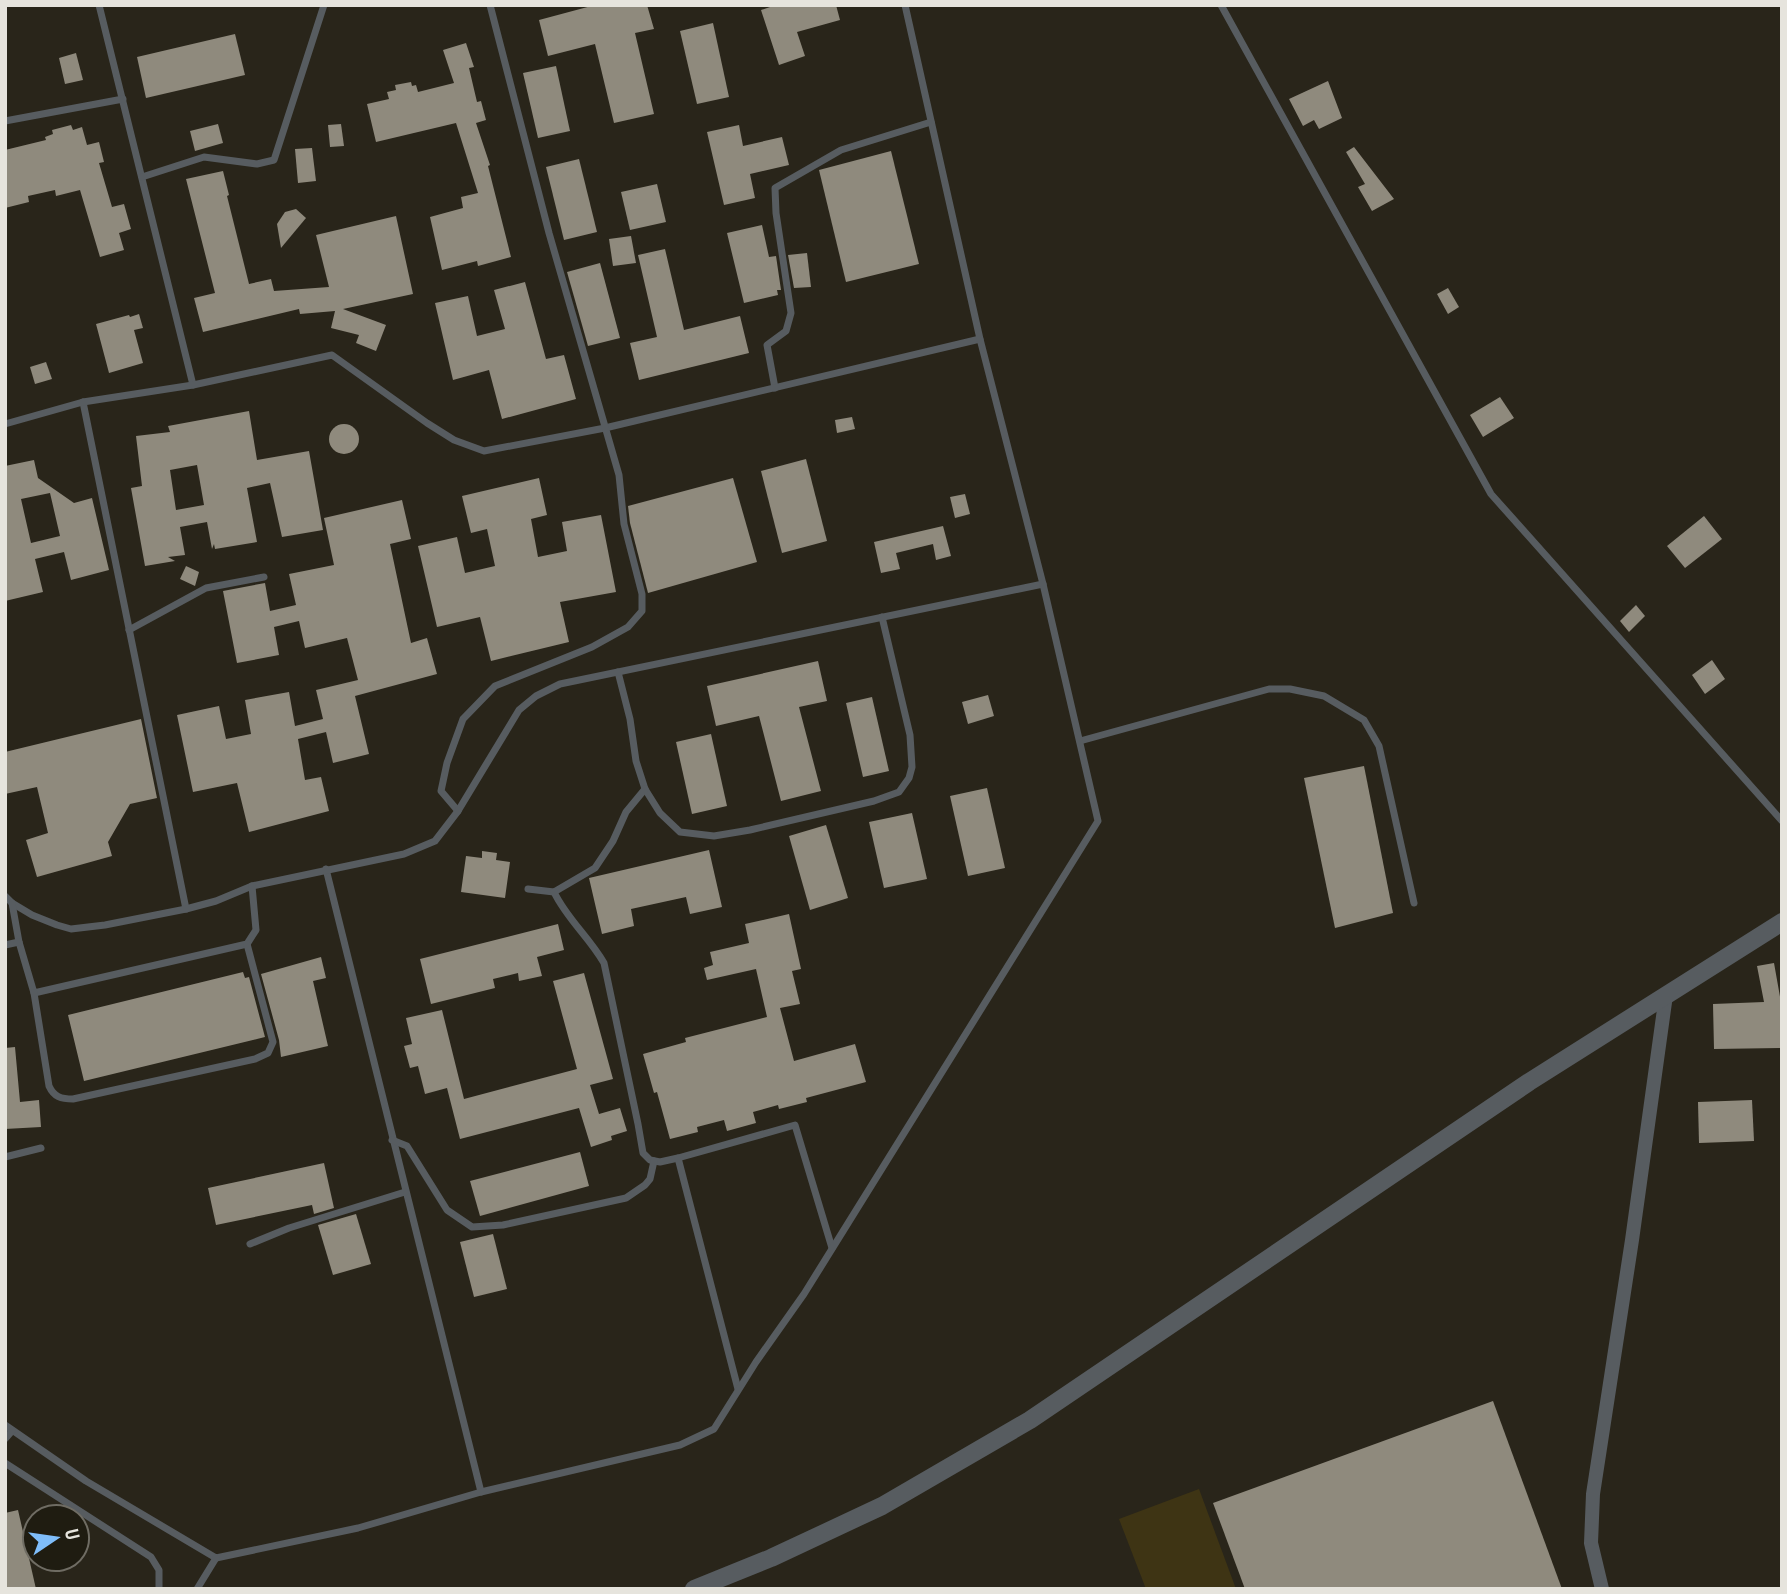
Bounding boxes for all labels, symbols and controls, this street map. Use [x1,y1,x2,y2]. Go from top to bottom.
north arrow [21,1503,91,1573]
text: U [60,1527,85,1542]

